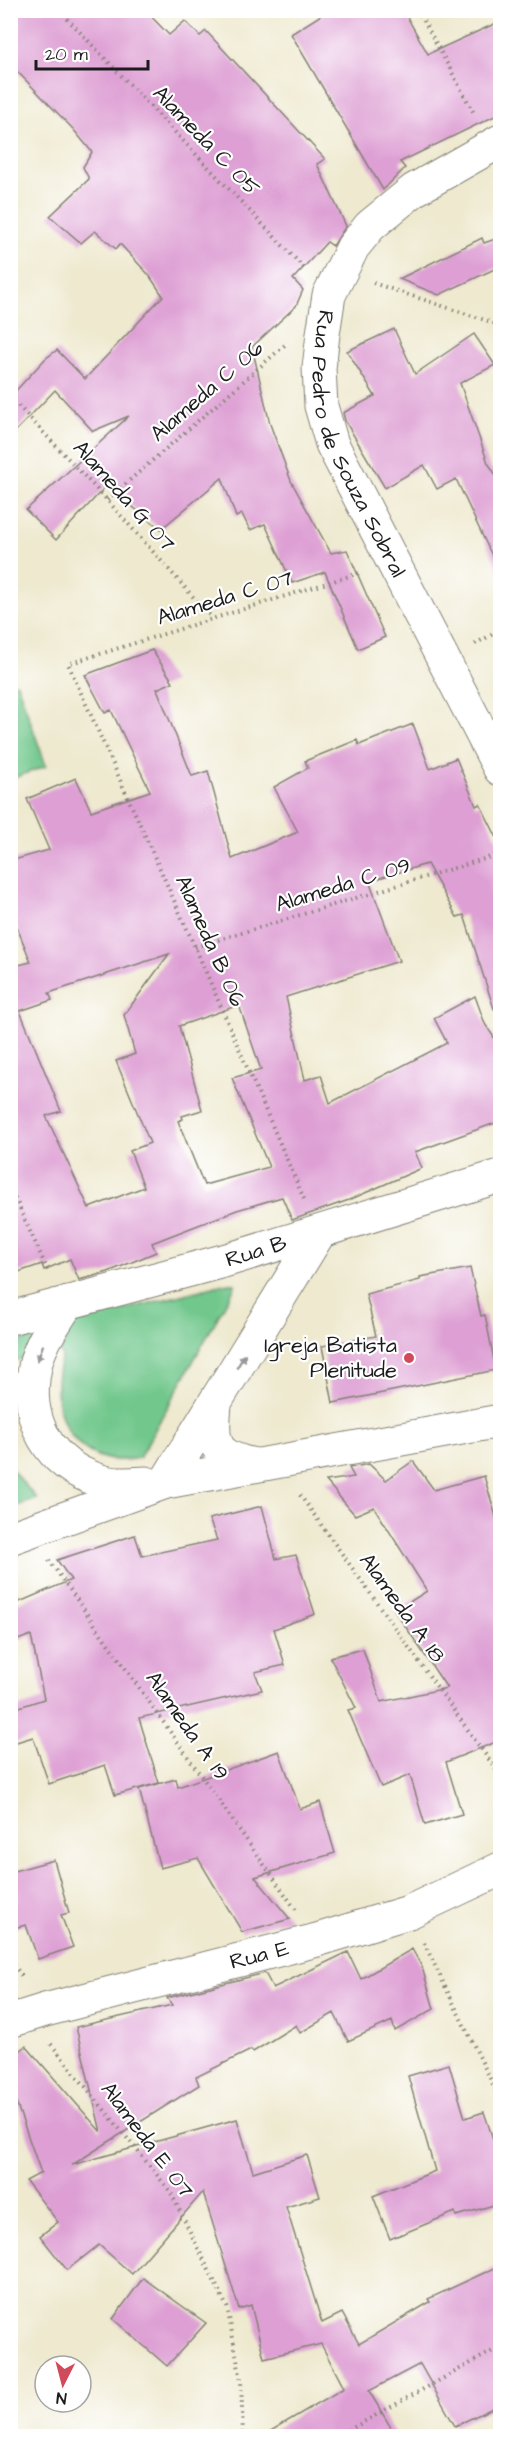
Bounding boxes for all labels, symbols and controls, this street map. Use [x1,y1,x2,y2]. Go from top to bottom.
scale bar [36,33,148,71]
text: 20 m [45,42,88,67]
street label: Alameda C 05 [145,79,267,203]
street label: Rua Pedro de Souza Sobral [303,308,414,583]
street label: Alameda C 06 [144,333,271,449]
street label: Alameda G 07 [65,433,183,559]
street label: Alameda C 07 [153,562,297,633]
street label: Alameda C 09 [272,850,414,920]
street label: Alameda B 06 [167,870,253,1012]
street label: Rua B [222,1227,291,1275]
place label: Igreja Batista Plenitude [264,1330,397,1386]
one-way arrow [35,1344,44,1362]
marker: Igreja Batista Plenitude [402,1351,416,1365]
one-way arrow [235,1353,246,1369]
street label: Alameda A 18 [352,1547,452,1669]
street label: Alameda A 19 [138,1665,236,1787]
street label: Rua E [226,1932,292,1977]
street label: Alameda E 07 [93,2075,201,2205]
north arrow [33,2354,93,2414]
text: N [55,2386,68,2409]

